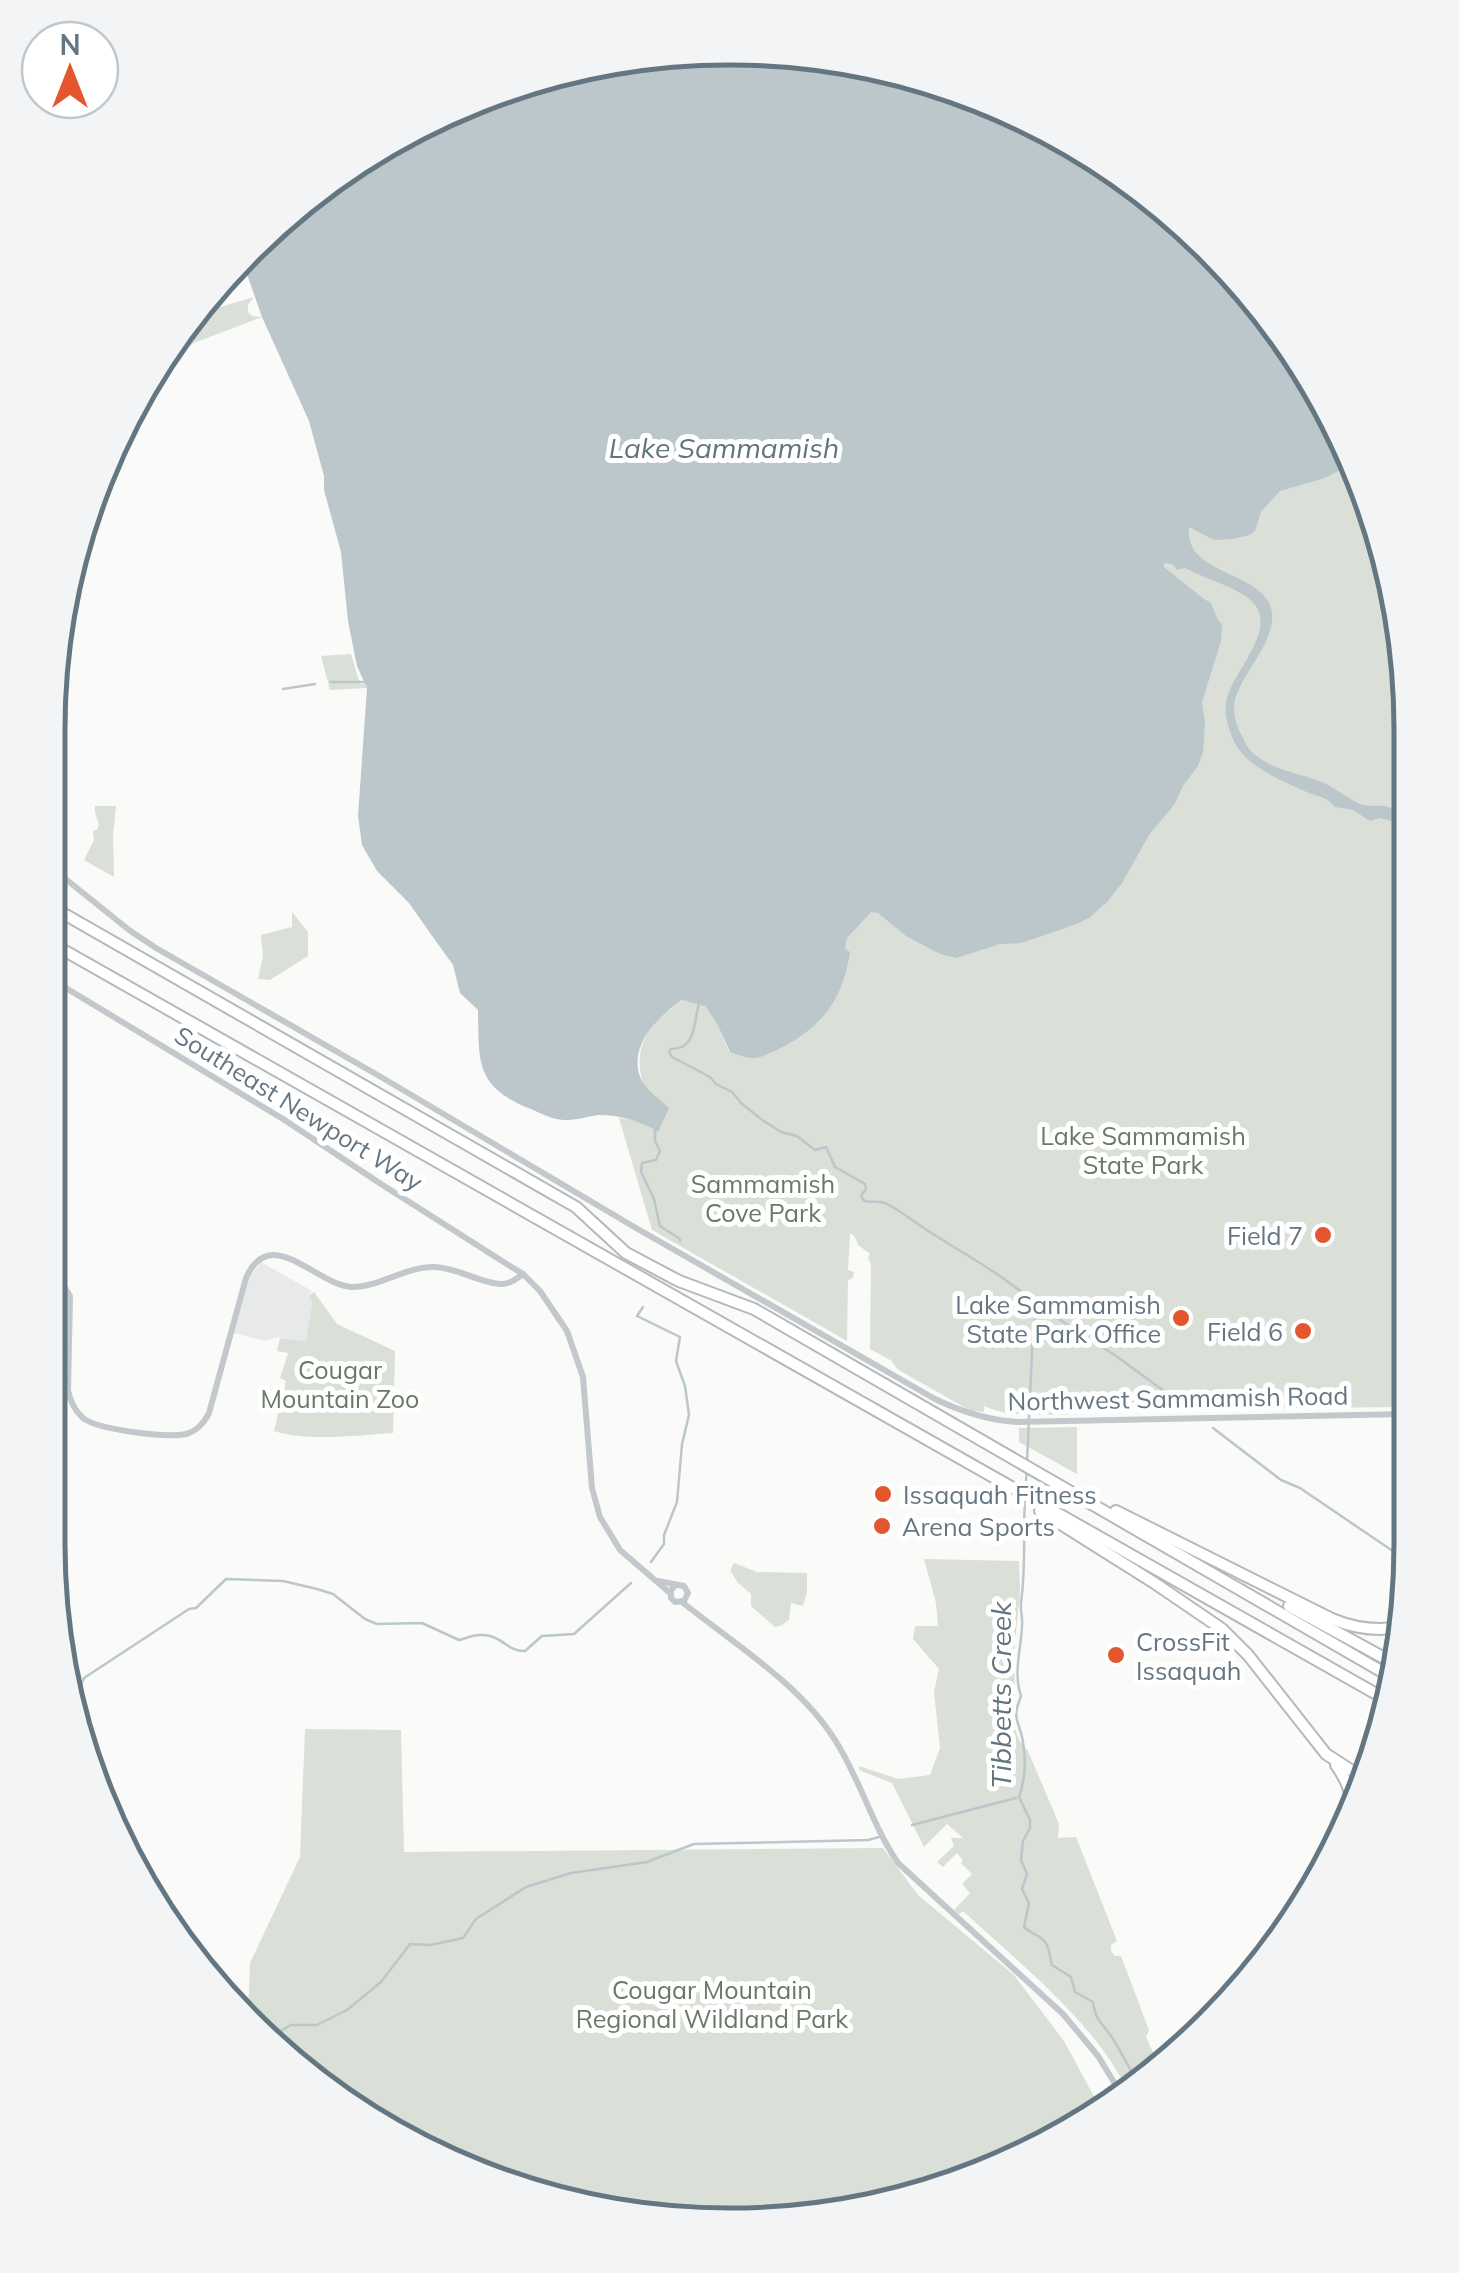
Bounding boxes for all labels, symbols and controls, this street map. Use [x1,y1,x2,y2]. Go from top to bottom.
north arrow [20,20,120,120]
text: N [59,27,81,62]
water label: Lake Sammamish [609,430,839,465]
street label: Southeast Newport Way [169,1019,429,1197]
park label: Lake Sammamish State Park [1040,1120,1246,1180]
park label: Sammamish Cove Park [691,1168,835,1228]
place label: Field 7 [1227,1220,1303,1251]
marker: Field 7 [1312,1224,1334,1246]
place label: Lake Sammamish State Park Office [955,1289,1161,1349]
marker: Lake Sammamish State Park Office [1170,1307,1192,1329]
place label: Field 6 [1207,1316,1283,1347]
marker: Field 6 [1292,1320,1314,1342]
park label: Cougar Mountain Zoo [261,1354,419,1414]
street label: Northwest Sammamish Road [1007,1380,1349,1416]
place label: Issaquah Fitness [903,1479,1097,1510]
marker: Issaquah Fitness [872,1483,894,1505]
place label: Arena Sports [902,1511,1055,1542]
marker: Arena Sports [871,1515,893,1537]
water label: Tibbetts Creek [983,1600,1018,1788]
place label: CrossFit Issaquah [1136,1626,1241,1686]
marker: CrossFit Issaquah [1105,1644,1127,1666]
park label: Cougar Mountain Regional Wildland Park [576,1974,849,2034]

